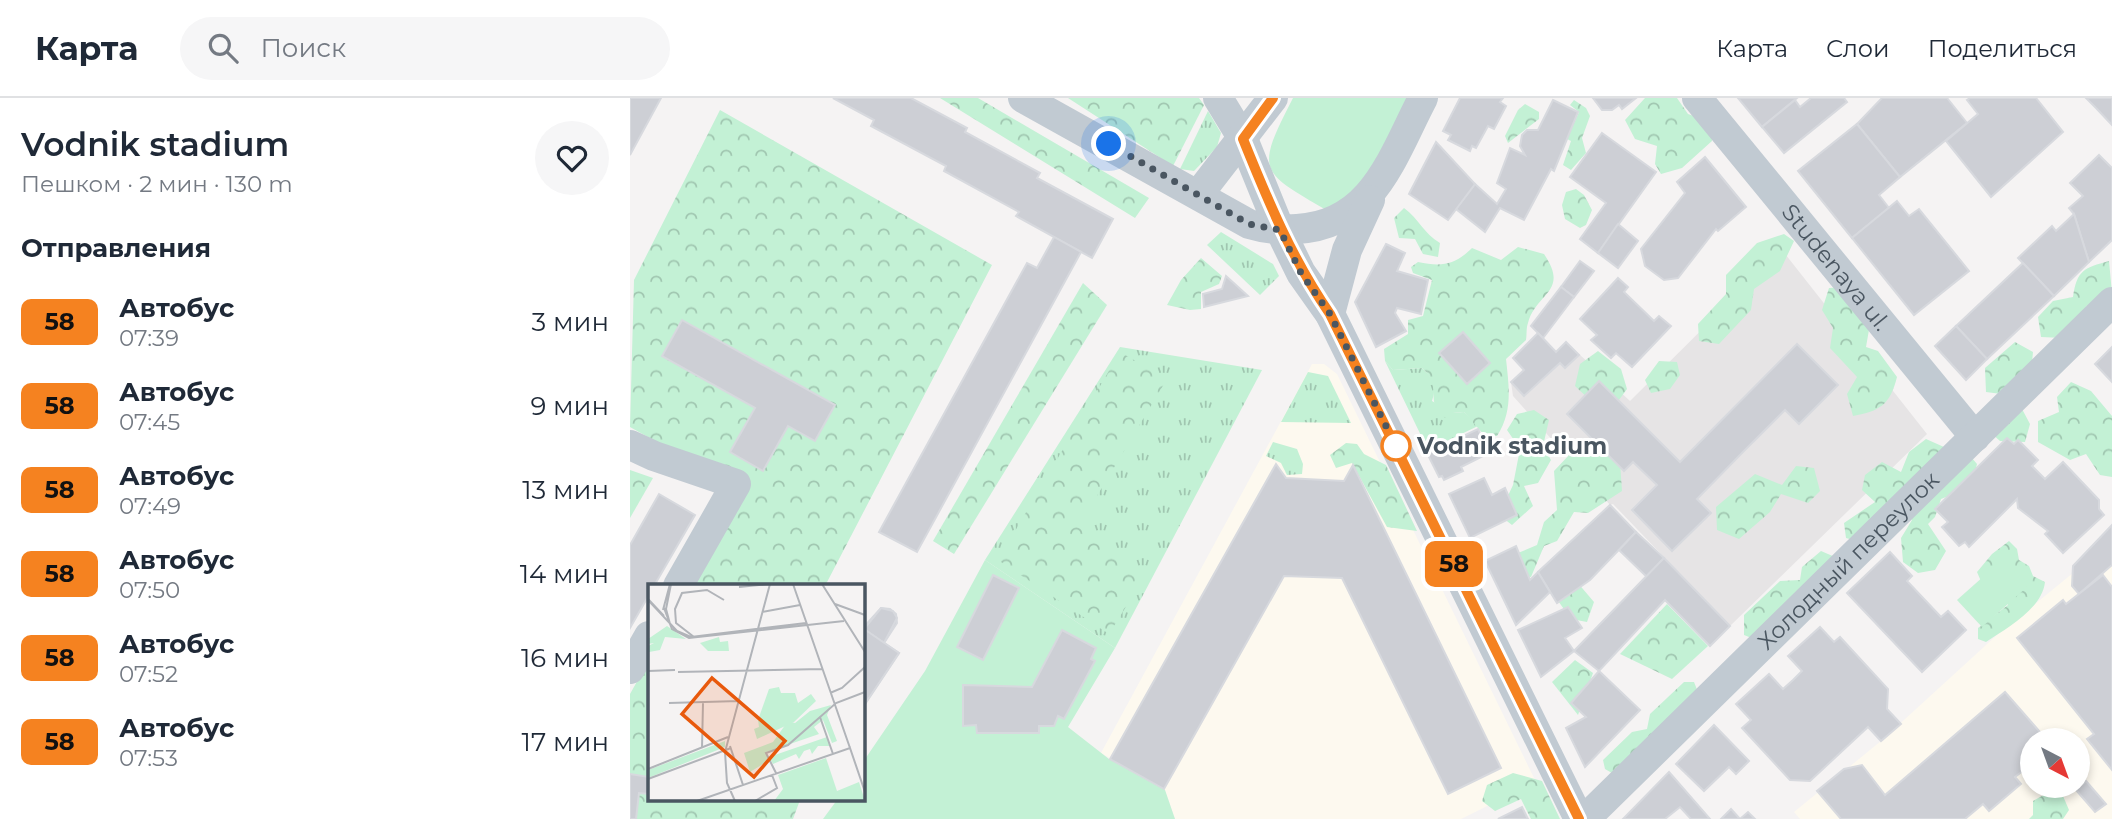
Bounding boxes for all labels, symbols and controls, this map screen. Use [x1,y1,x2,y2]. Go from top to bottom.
search box [180,17,670,80]
text: Карта [35,28,138,68]
icon: search [204,29,242,67]
text: Поиск [260,32,346,64]
text: Карта [1716,34,1788,63]
text: Слои [1826,34,1890,63]
text: Поделиться [1928,34,2077,63]
button: heart [535,121,609,195]
text: Vodnik stadium [21,124,289,164]
your location [1091,126,1126,161]
text: Пешком · 2 мин · 130 m [21,170,293,198]
street label: Studenaya ul. [1776,198,1896,336]
text: Отправления [21,232,211,264]
text: Автобус [119,292,234,324]
text: 3 мин [532,306,609,338]
text: 58 [44,307,75,336]
text: 07:39 [119,324,179,352]
text: Автобус [119,376,234,408]
text: 9 мин [530,390,609,422]
text: 58 [44,391,75,420]
text: 07:45 [119,408,180,436]
marker: Vodnik stadium [1381,431,1411,461]
place label: Vodnik stadium [1416,432,1607,460]
text: Автобус [119,460,234,492]
street label: Холодный переулок [1752,465,1945,656]
text: 13 мин [522,474,609,506]
text: 58 [44,475,75,504]
text: 07:49 [119,492,181,520]
line badge: 58 [1422,541,1486,587]
text: Автобус [119,544,234,576]
text: 58 [1439,549,1469,578]
text: 14 мин [520,558,609,590]
text: 58 [44,559,75,588]
text: 07:50 [119,576,180,604]
inset map [648,584,864,802]
text: Автобус [119,628,234,660]
text: 16 мин [521,642,609,674]
text: 58 [44,643,75,672]
text: 07:52 [119,660,178,688]
text: Автобус [119,712,234,744]
text: 17 мин [522,726,609,758]
text: 58 [44,727,75,756]
north arrow [2020,728,2090,798]
map controls [2020,728,2090,798]
text: 07:53 [119,744,178,772]

